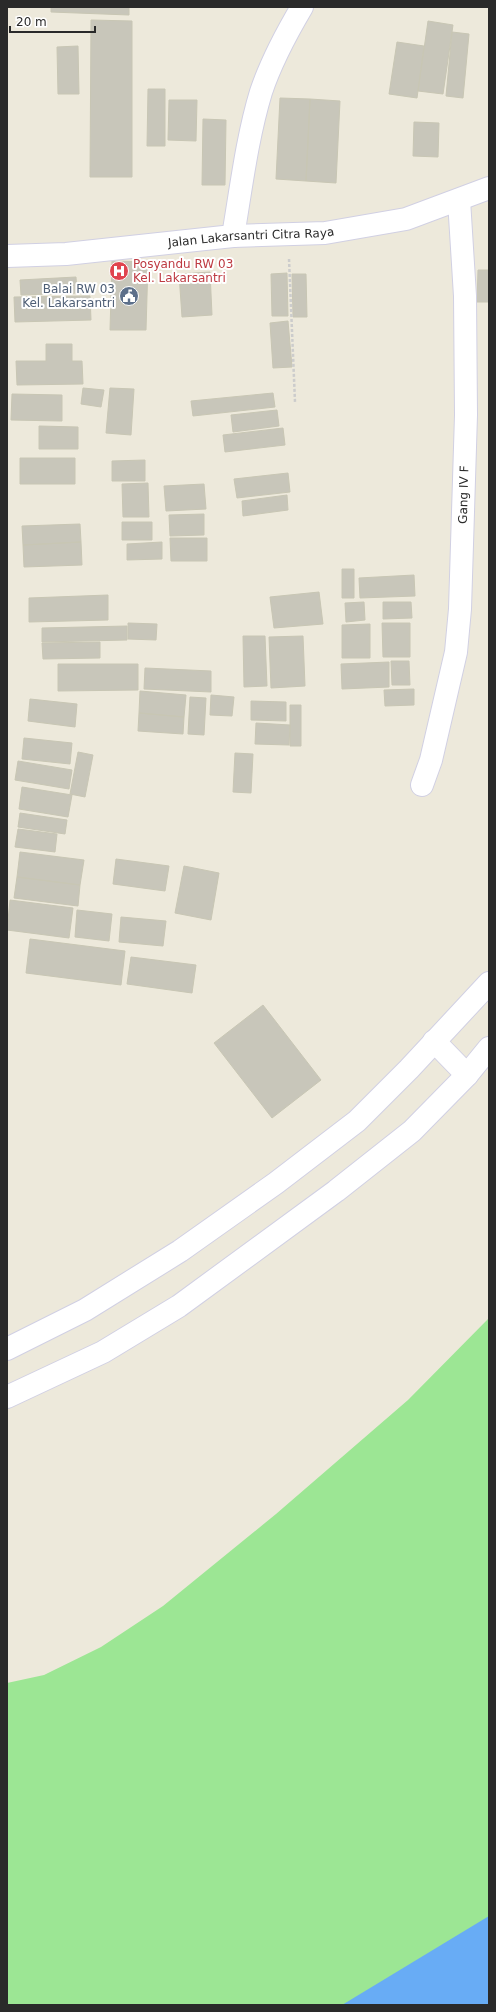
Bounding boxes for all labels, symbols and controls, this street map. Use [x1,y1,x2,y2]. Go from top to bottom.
scale bar [10,8,95,34]
text: 20 m [16,15,47,29]
street label: Jalan Lakarsantri Citra Raya [166,225,335,250]
place label: Posyandu RW 03 Kel. Lakarsantri [133,257,233,285]
hospital icon: Posyandu RW 03 Kel. Lakarsantri [108,260,130,282]
place label: Balai RW 03 Kel. Lakarsantri [22,282,115,310]
public building icon: Balai RW 03 Kel. Lakarsantri [118,285,140,307]
street label: Gang IV F [456,465,471,524]

